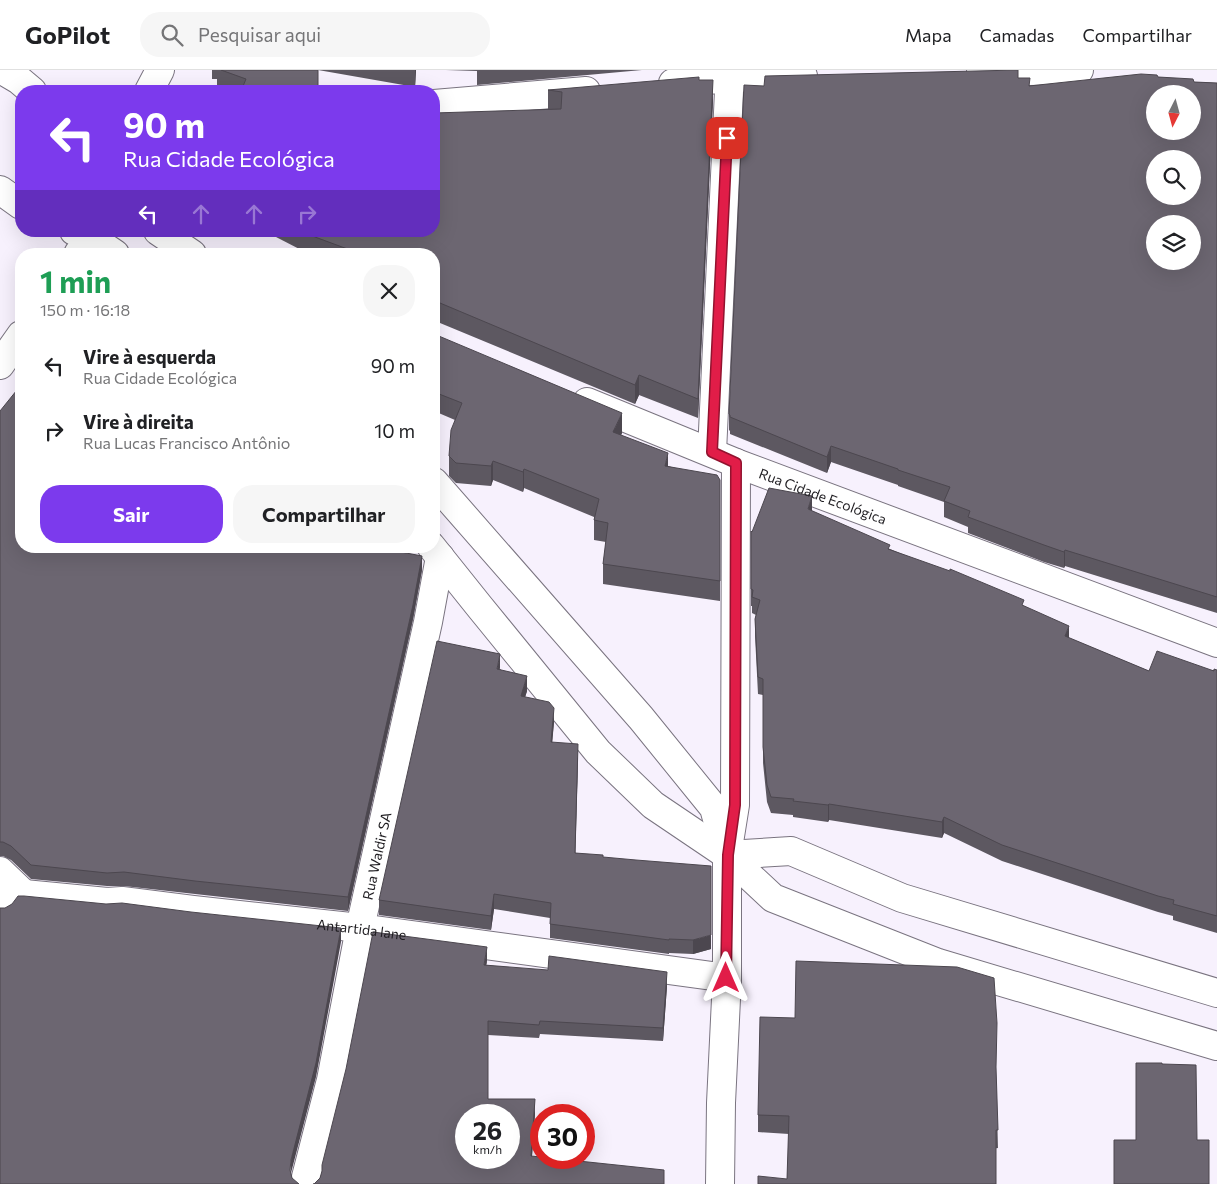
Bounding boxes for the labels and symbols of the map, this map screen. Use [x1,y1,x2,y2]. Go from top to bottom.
north arrow [1146,85,1201,140]
pin [706,117,748,159]
street label: Rua Cidade Ecológica [757,464,889,527]
street label: Rua Waldir SA [358,810,394,901]
street label: Antartida lane [316,915,408,943]
position arrow [699,951,751,1003]
speed limit sign: 30 [530,1104,595,1169]

